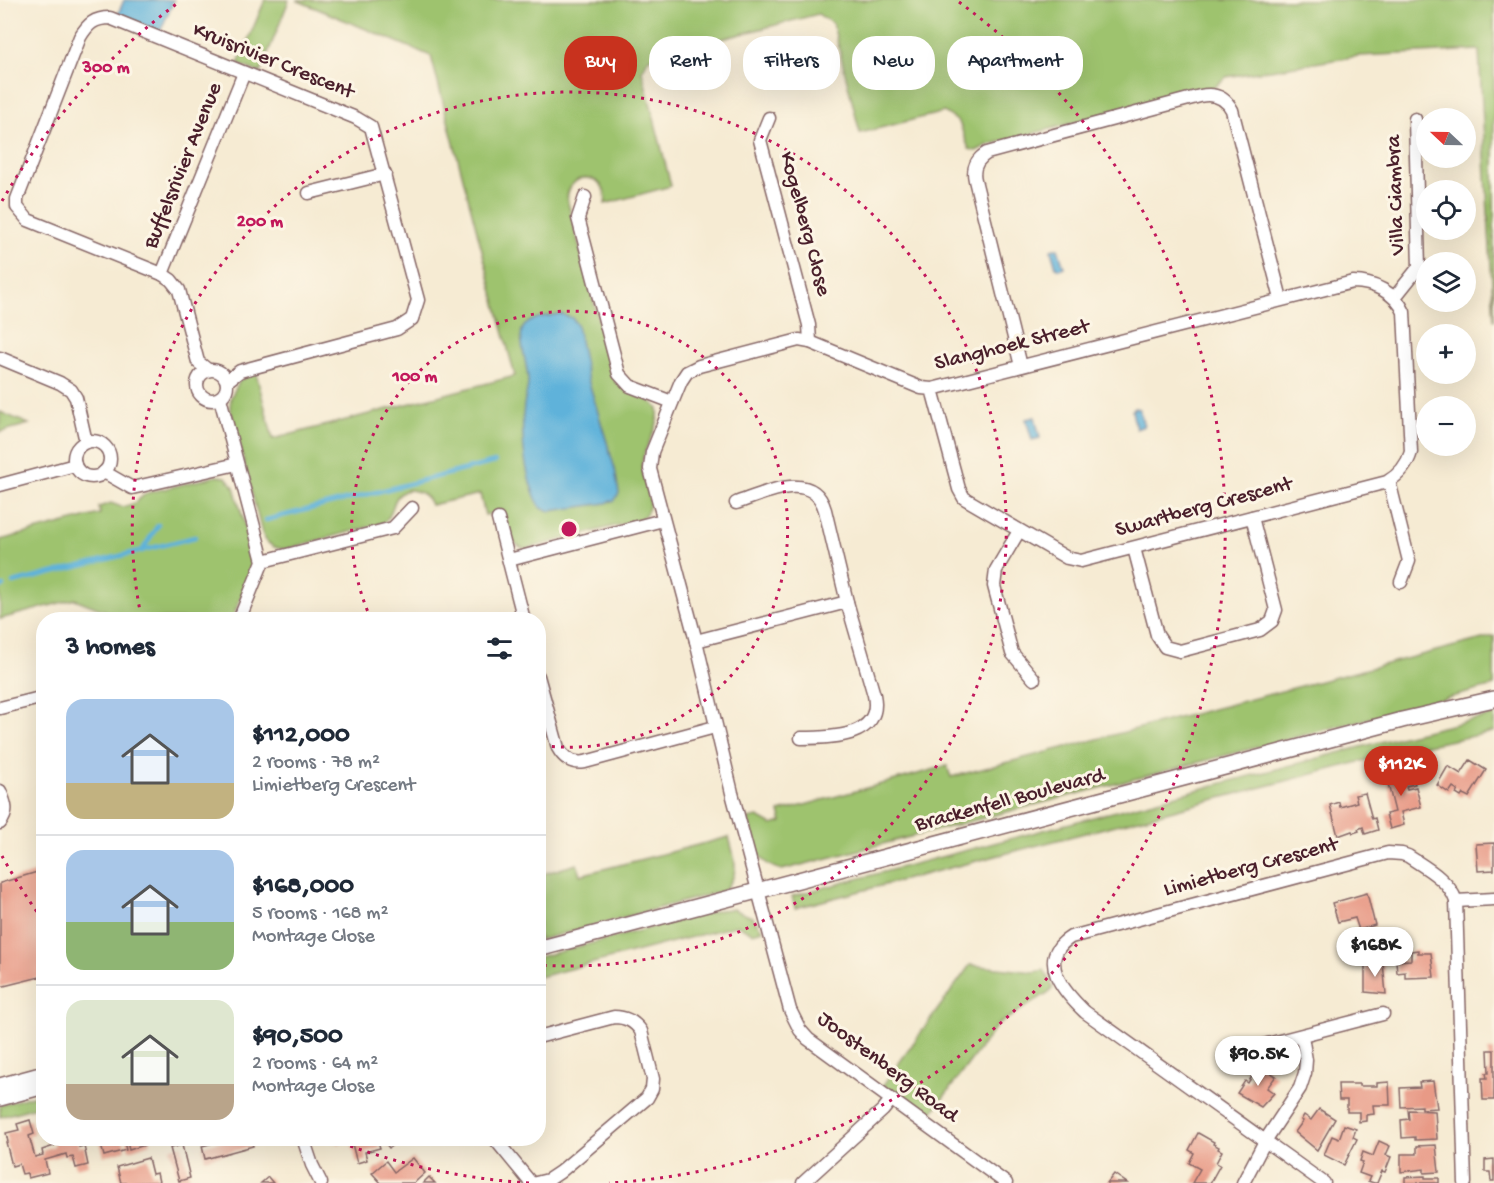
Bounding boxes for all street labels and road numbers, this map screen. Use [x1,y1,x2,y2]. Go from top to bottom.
street label: Kruisrivier Crescent [188,18,359,107]
street label: Buffelsrivier Avenue [138,79,229,254]
street label: Villa Ciambra [1382,134,1412,257]
street label: Kogelberg Close [772,149,836,300]
street label: Slanghoek Street [932,314,1094,378]
street label: Swartberg Crescent [1113,471,1297,544]
street label: Brackenfell Boulevard [911,763,1110,839]
street label: Limietberg Crescent [1161,832,1343,904]
street label: Joostenberg Road [811,1006,964,1131]

